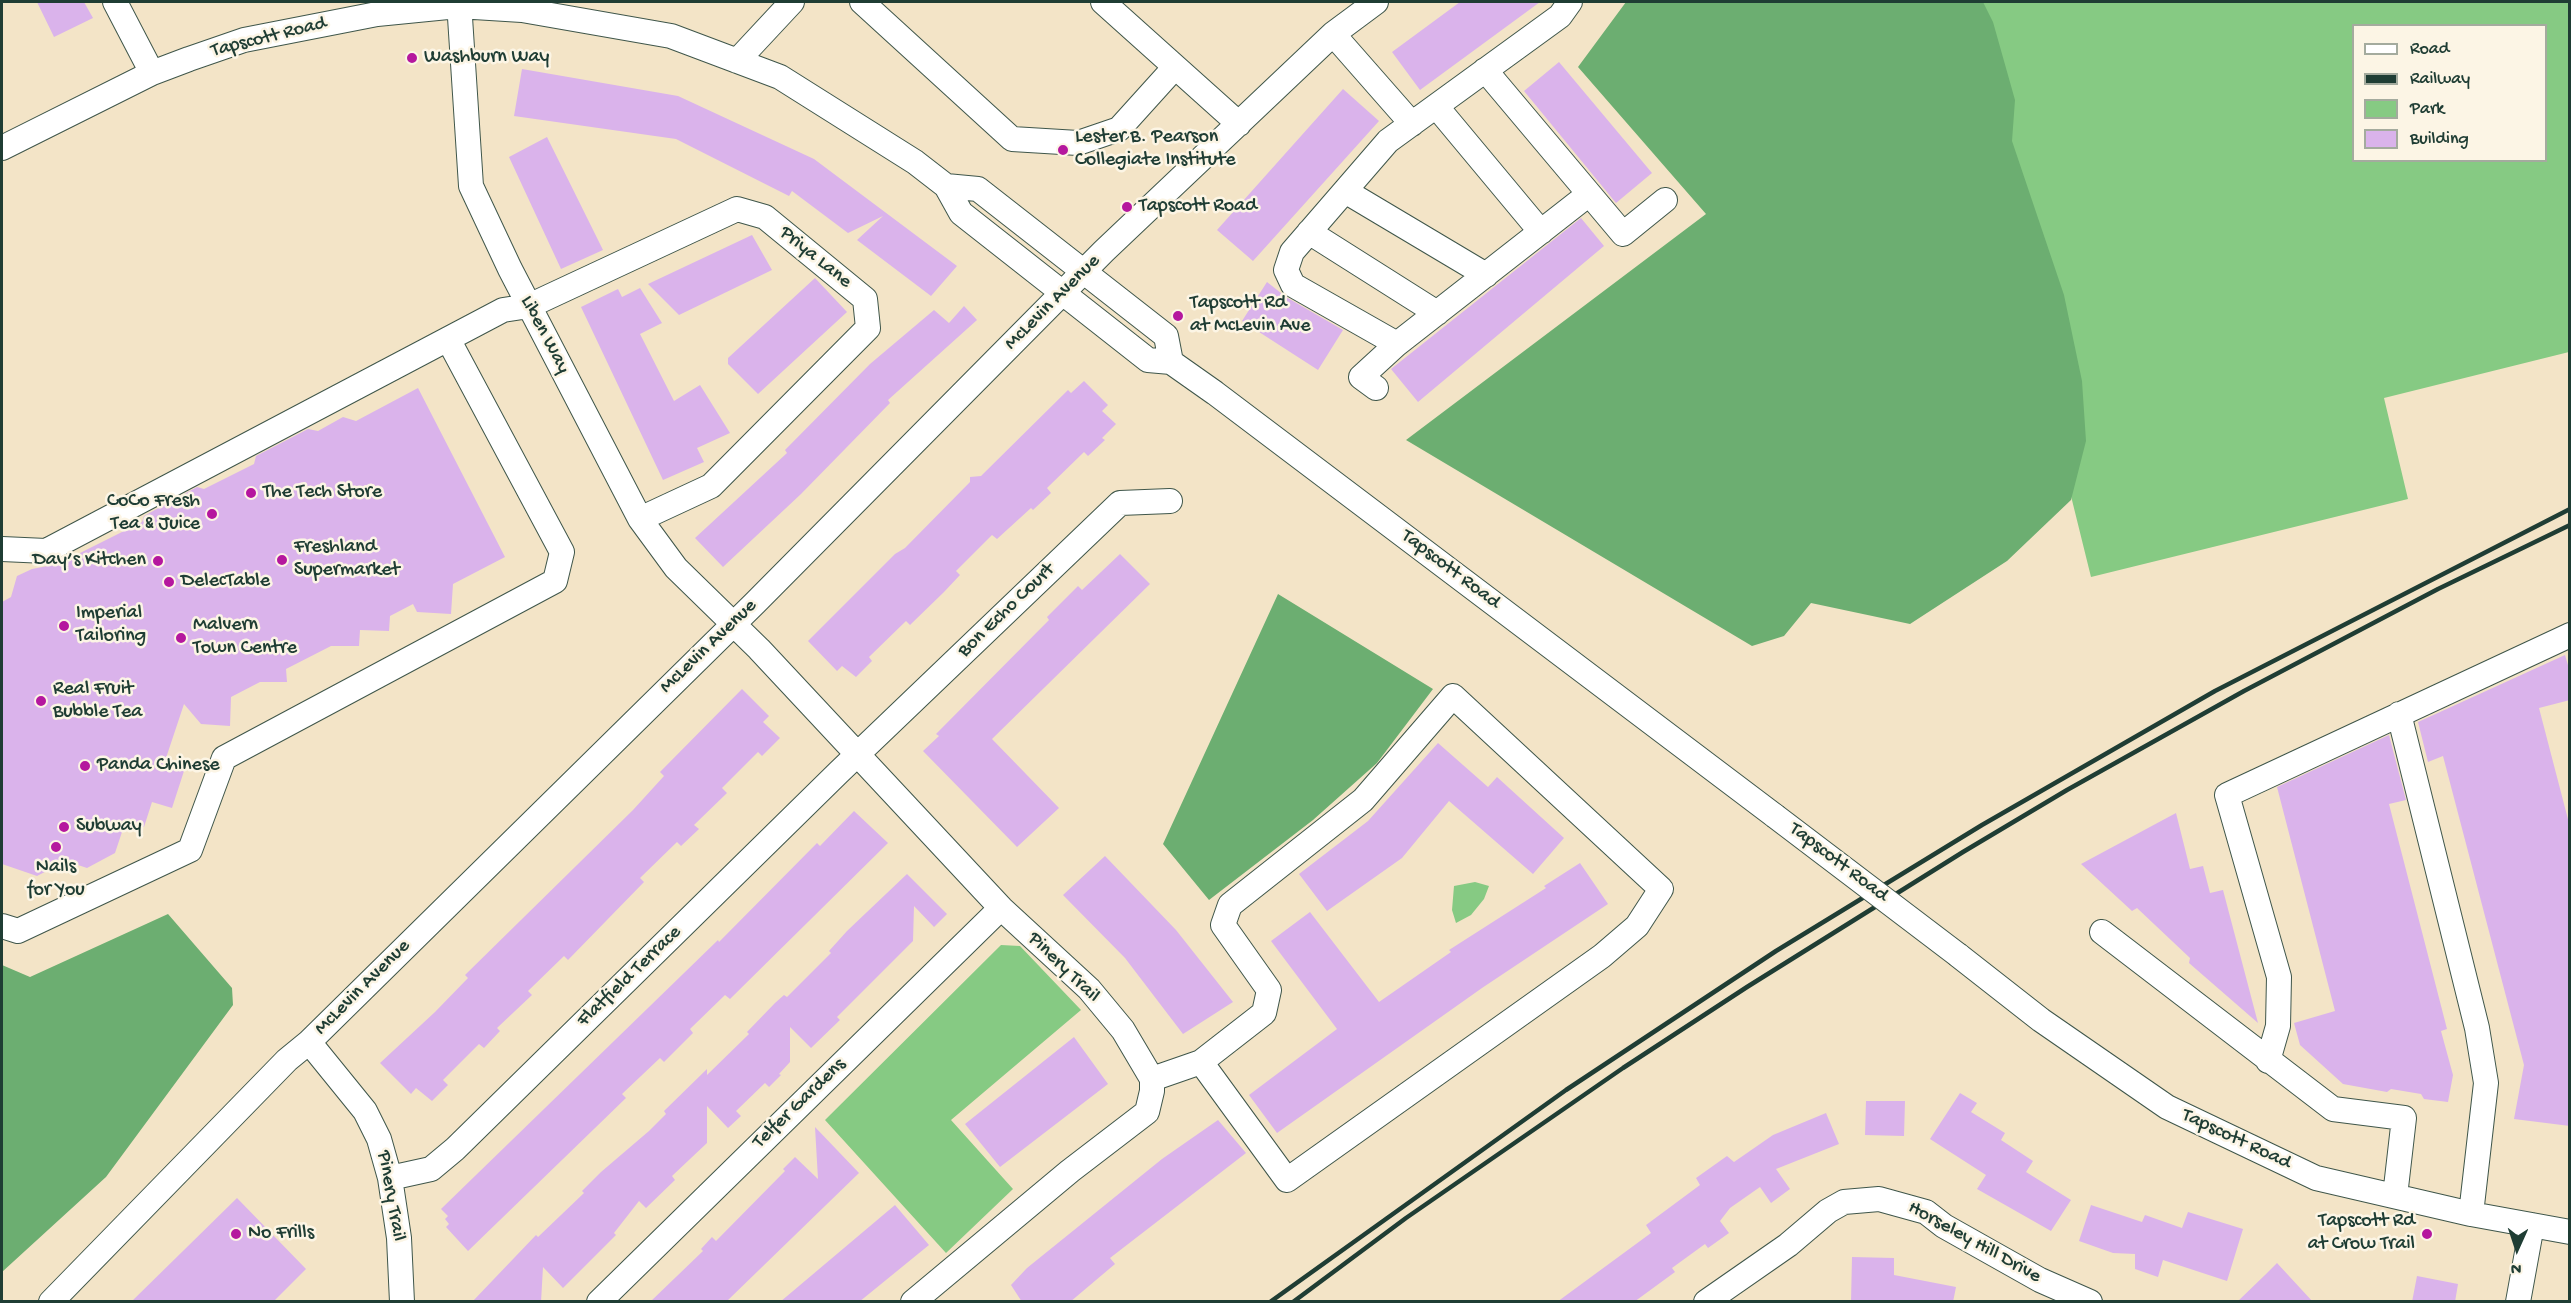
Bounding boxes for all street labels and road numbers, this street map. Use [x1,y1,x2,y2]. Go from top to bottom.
street label: Tapscott Road [209,12,329,64]
street label: Priya Lane [774,221,856,295]
street label: McLevin Avenue [1000,250,1106,356]
street label: Liben Way [514,292,574,378]
street label: Tapscott Road [1396,525,1504,615]
street label: Bon Echo Court [953,559,1061,663]
street label: McLevin Avenue [655,595,763,699]
street label: Tapscott Road [1784,818,1892,908]
street label: Flatfield Terrace [573,921,687,1033]
street label: Pinery Trail [1022,928,1104,1008]
street label: McLevin Avenue [310,935,416,1041]
street label: Telfer Gardens [748,1054,852,1154]
street label: Tapscott Road [2177,1104,2295,1176]
street label: Pinery Trail [370,1149,410,1243]
street label: Horseley Hill Drive [1903,1196,2045,1290]

